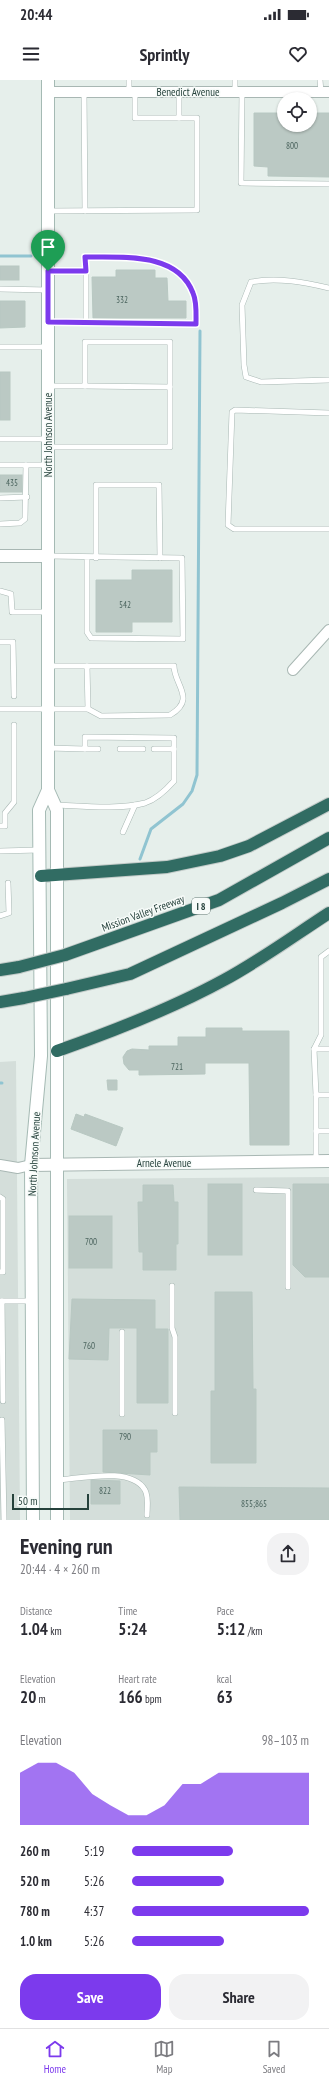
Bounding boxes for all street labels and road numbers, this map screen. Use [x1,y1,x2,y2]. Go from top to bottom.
street label: Benedict Avenue [156,85,220,99]
street label: North Johnson Avenue [41,392,55,477]
street label: Mission Valley Freeway [100,891,187,934]
road number: I 8 [192,898,210,914]
street label: North Johnson Avenue [25,1111,43,1196]
street label: Arnele Avenue [137,1156,192,1170]

